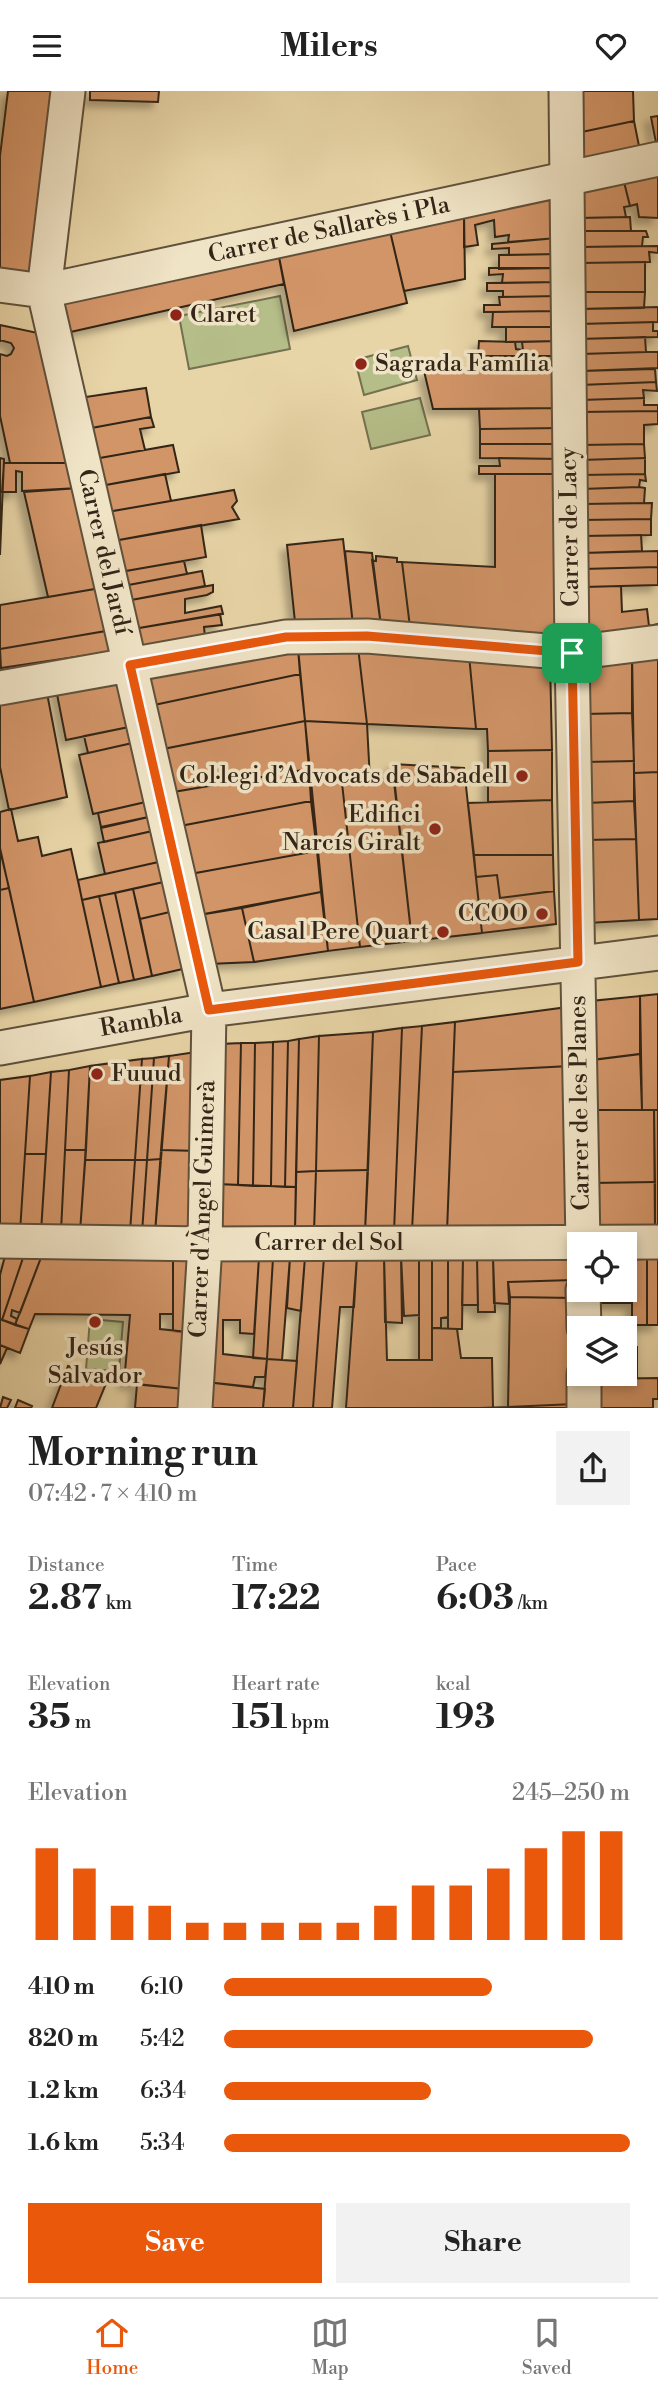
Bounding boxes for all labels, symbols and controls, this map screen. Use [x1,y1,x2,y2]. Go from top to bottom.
text: Milers [280,26,378,66]
icon: menu [28,27,66,65]
icon: heart [592,27,630,65]
street label: Carrer de Sallarès i Pla [205,190,453,270]
place label: Claret [190,300,257,330]
marker: Claret [168,307,184,323]
place label: Sagrada Família [375,349,550,379]
marker: Sagrada Família [353,356,369,372]
street label: Carrer de Lacy [554,447,586,607]
street label: Carrer del Jardí [70,466,138,639]
pin [542,623,602,683]
icon: arrive [553,634,591,672]
place label: Col·legi d’Advocats de Sabadell [179,761,508,791]
marker: Col·legi d’Advocats de Sabadell [514,768,530,784]
place label: Edifici Narcís Giralt [282,800,421,858]
marker: Edifici Narcís Giralt [427,821,443,837]
place label: CCOO [458,899,528,929]
marker: CCOO [534,906,550,922]
place label: Casal Pere Quart [247,917,429,947]
marker: Casal Pere Quart [435,924,451,940]
street label: Carrer de les Planes [563,995,597,1211]
street label: Rambla [97,1000,185,1044]
place label: Fuuud [111,1059,182,1089]
marker: Fuuud [89,1066,105,1082]
street label: Carrer d'Àngel Guimerà [183,1079,223,1338]
street label: Carrer del Sol [254,1228,404,1258]
map controls [567,1232,637,1386]
button: locate [567,1232,637,1302]
marker: Jesús Salvador [87,1314,103,1330]
button: layers [567,1316,637,1386]
place label: Jesús Salvador [48,1333,142,1391]
text: Morning run [28,1430,258,1477]
button: share [556,1431,630,1505]
text: 07:42 · 7 × 410 m [28,1480,198,1508]
text: Distance [28,1553,105,1577]
text: Time [232,1553,278,1577]
text: Pace [436,1553,477,1577]
text: 2.87 [28,1577,102,1620]
text: 17:22 [232,1577,321,1620]
text: 6:03 [436,1577,514,1620]
text: km [102,1591,132,1615]
text: /km [514,1591,548,1615]
text: Elevation [28,1672,110,1696]
text: Heart rate [232,1672,320,1696]
text: kcal [436,1672,470,1696]
text: 35 [28,1696,71,1739]
text: 151 [232,1696,287,1739]
text: 193 [436,1696,495,1739]
text: m [71,1710,91,1734]
text: bpm [287,1710,330,1734]
text: Elevation [28,1779,128,1807]
text: 245–250 m [512,1779,630,1807]
text: 410 m [28,1973,95,2001]
text: 6:10 [140,1973,184,2001]
text: 820 m [28,2025,98,2053]
text: 5:42 [140,2025,185,2053]
text: 1.2 km [28,2077,99,2105]
text: 6:34 [140,2077,186,2105]
text: 1.6 km [28,2129,99,2157]
text: 5:34 [140,2129,185,2157]
button: Save [28,2203,322,2283]
button: Share [336,2203,630,2283]
tab: Home [86,2314,138,2380]
tab: Map [311,2314,349,2380]
tab: Saved [522,2314,572,2380]

